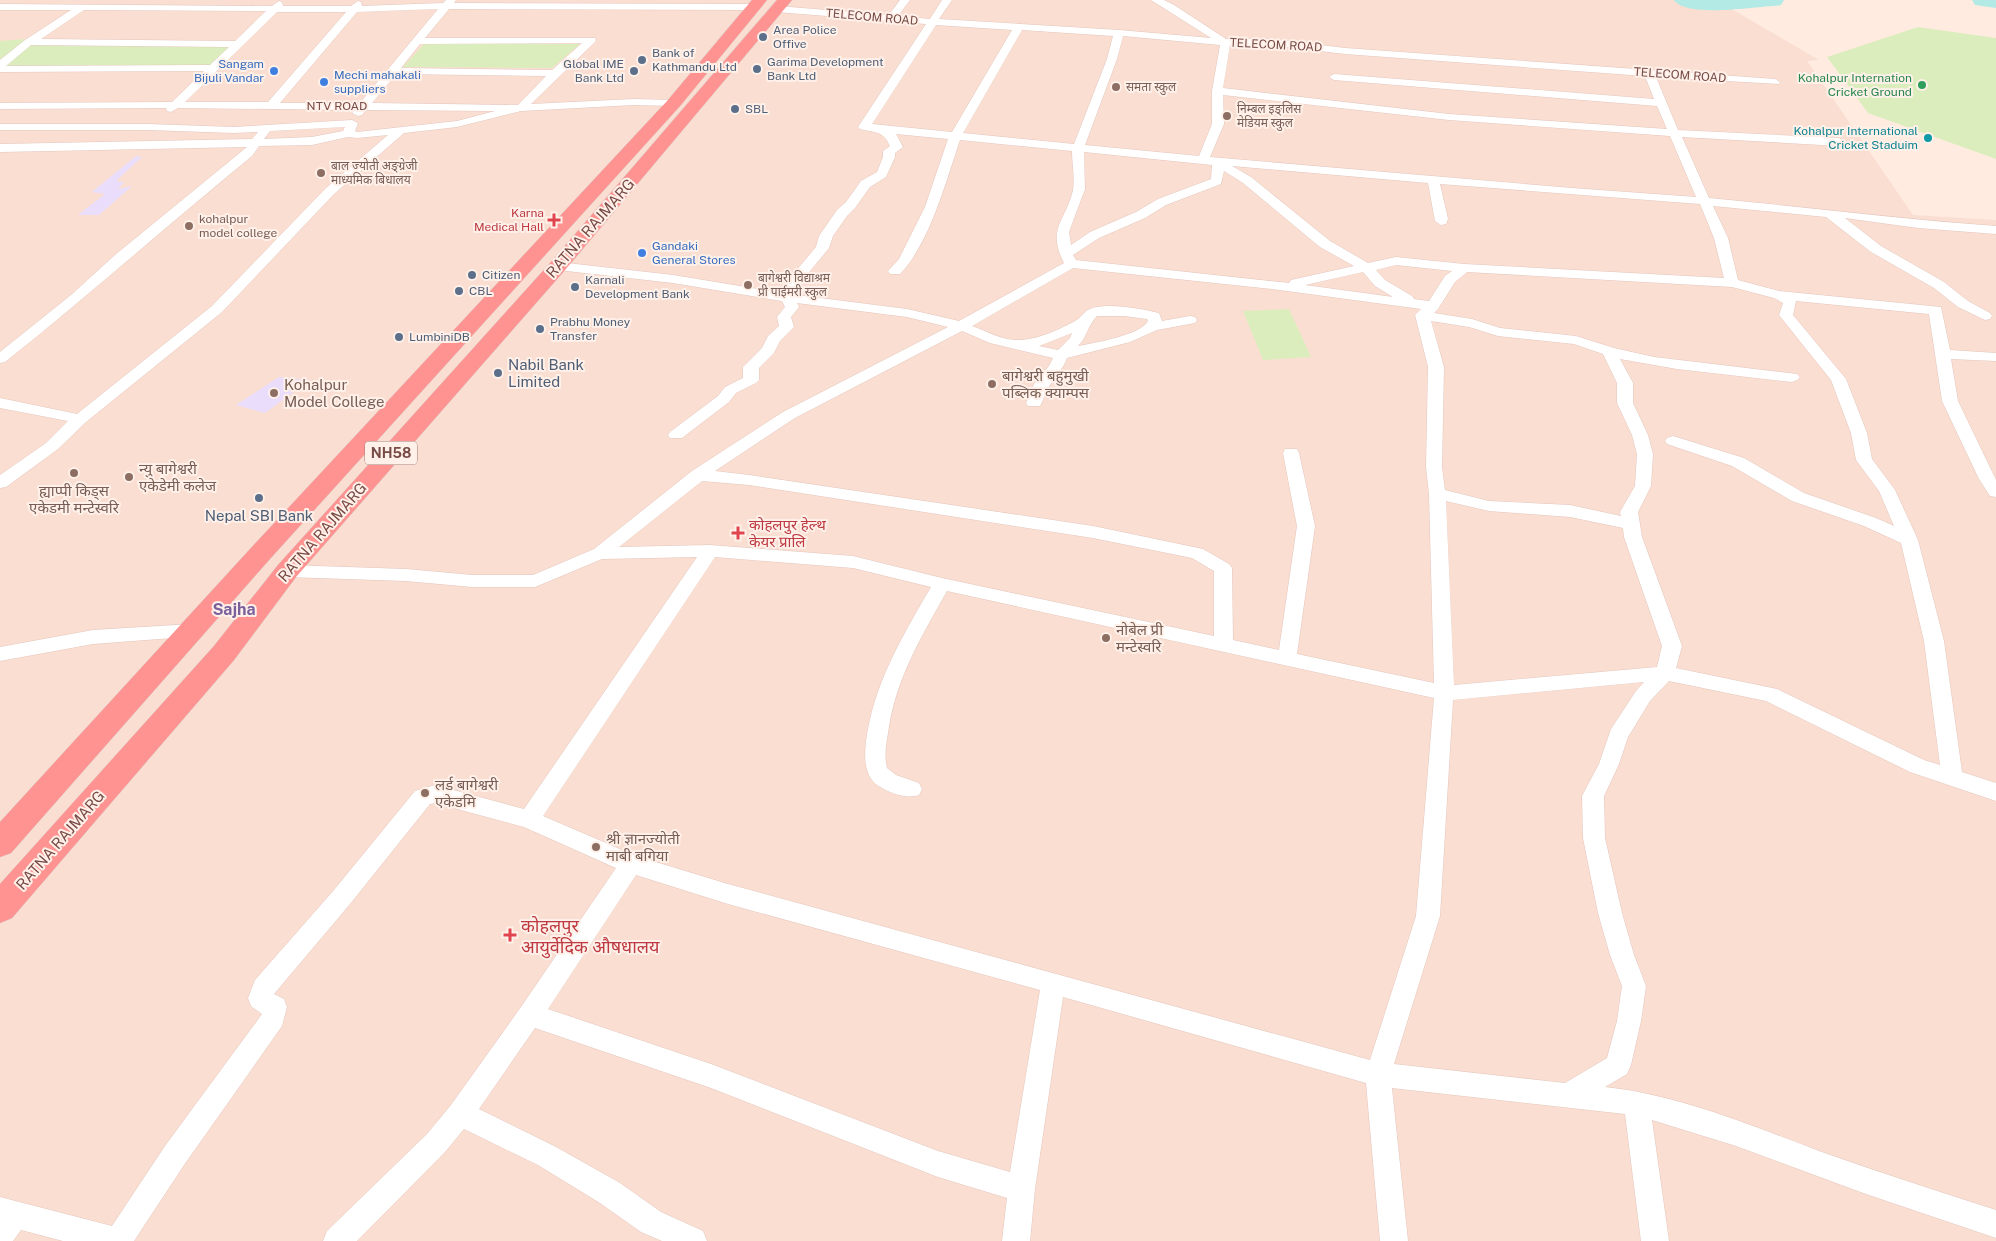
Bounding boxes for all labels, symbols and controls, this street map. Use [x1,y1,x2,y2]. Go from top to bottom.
street label: TELECOM ROAD [825,6,919,28]
place label: Area Police Offive [773,23,837,51]
marker: Area Police Offive [757,31,769,43]
street label: TELECOM ROAD [1229,36,1323,54]
place label: Bank of Kathmandu Ltd [652,46,737,74]
marker: Bank of Kathmandu Ltd [636,54,648,66]
place label: Garima Development Bank Ltd [767,55,884,83]
place label: Sangam Bijuli Vandar [194,57,264,85]
place label: Global IME Bank Ltd [563,57,624,85]
marker: Garima Development Bank Ltd [751,63,763,75]
marker: Sangam Bijuli Vandar [268,65,280,77]
marker: Global IME Bank Ltd [628,65,640,77]
street label: TELECOM ROAD [1633,65,1727,85]
place label: Mechi mahakali suppliers [334,68,421,96]
place label: Kohalpur Internation Cricket Ground [1798,71,1912,99]
marker: Mechi mahakali suppliers [318,76,330,88]
marker: Kohalpur Internation Cricket Ground [1916,79,1928,91]
place label: समता स्कुल [1126,80,1177,95]
marker: समता स्कुल [1110,81,1122,93]
street label: NTV ROAD [307,99,367,113]
place label: निम्बल इङ्लिस मेडियम स्कुल [1237,101,1302,131]
place label: SBL [745,102,768,116]
marker: SBL [729,103,741,115]
marker: निम्बल इङ्लिस मेडियम स्कुल [1221,110,1233,122]
place label: Kohalpur International Cricket Staduim [1794,124,1918,152]
marker: Kohalpur International Cricket Staduim [1922,132,1934,144]
place label: बाल ज्योती अङ्ग्रेजी माध्यमिक बिधालय [331,158,418,187]
marker: बाल ज्योती अङ्ग्रेजी माध्यमिक बिधालय [315,167,327,179]
street label: RATNA RAJMARG [542,175,638,281]
place label: Karna Medical Hall [474,206,544,234]
place label: kohalpur model college [199,212,278,240]
marker: Karna Medical Hall [548,214,560,226]
marker: kohalpur model college [183,220,195,232]
place label: Gandaki General Stores [652,239,736,267]
marker: Gandaki General Stores [636,247,648,259]
place label: Citizen [482,268,520,282]
marker: Citizen [466,269,478,281]
place label: बागेश्वरी विद्याश्रम प्री पाईमरी स्कुल [758,270,831,300]
place label: Karnali Development Bank [585,273,690,301]
marker: बागेश्वरी विद्याश्रम प्री पाईमरी स्कुल [742,279,754,291]
marker: Karnali Development Bank [569,281,581,293]
place label: CBL [469,284,492,298]
marker: CBL [453,285,465,297]
place label: Prabhu Money Transfer [550,315,631,343]
marker: Prabhu Money Transfer [534,323,546,335]
place label: LumbiniDB [409,330,470,344]
marker: LumbiniDB [393,331,405,343]
place label: Nabil Bank Limited [508,356,584,390]
marker: Nabil Bank Limited [492,367,504,379]
place label: बागेश्वरी बहुमुखी पब्लिक क्याम्पस [1002,367,1090,401]
place label: Kohalpur Model College [284,376,385,410]
marker: बागेश्वरी बहुमुखी पब्लिक क्याम्पस [986,378,998,390]
marker: Kohalpur Model College [268,387,280,399]
road number: NH58 [365,442,417,464]
place label: न्यु बागेश्वरी एकेडेमी कलेज [139,460,217,494]
marker: ह्याप्पी किड्स एकेडमी मन्टेस्वरि [68,467,80,479]
marker: न्यु बागेश्वरी एकेडेमी कलेज [123,471,135,483]
street label: RATNA RAJMARG [274,479,370,585]
place label: ह्याप्पी किड्स एकेडमी मन्टेस्वरि [29,482,120,516]
marker: Nepal SBI Bank [253,492,265,504]
place label: Nepal SBI Bank [205,507,313,524]
place label: कोहलपुर हेल्थ केयर प्रालि [749,516,826,550]
marker: कोहलपुर हेल्थ केयर प्रालि [731,526,745,540]
district label: Sajha [212,600,256,619]
place label: नोबेल प्री मन्टेस्वरि [1116,621,1164,655]
marker: नोबेल प्री मन्टेस्वरि [1100,632,1112,644]
place label: लर्ड बागेश्वरी एकेडमि [435,776,499,810]
street label: RATNA RAJMARG [12,787,108,893]
marker: लर्ड बागेश्वरी एकेडमि [419,787,431,799]
place label: श्री ज्ञानज्योती माबी बगिया [606,830,681,864]
marker: श्री ज्ञानज्योती माबी बगिया [590,841,602,853]
place label: कोहलपुर आयुर्वेदिक औषधालय [521,915,660,959]
marker: कोहलपुर आयुर्वेदिक औषधालय [503,928,517,942]

